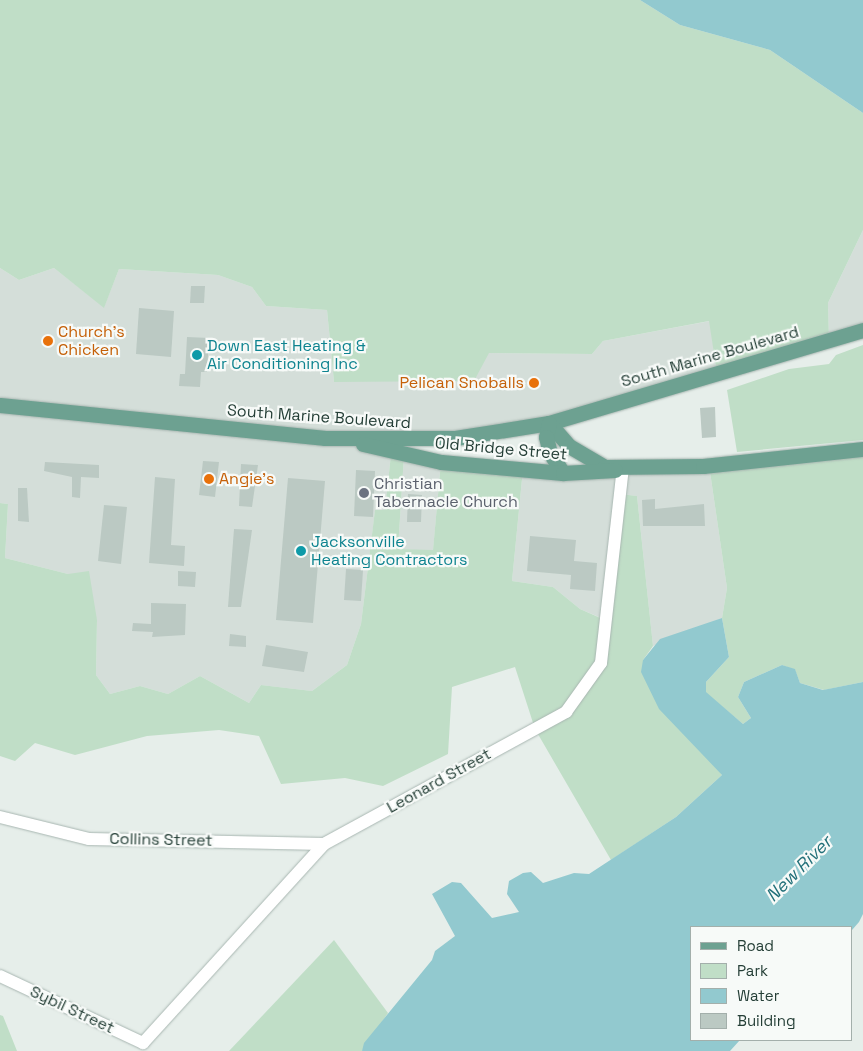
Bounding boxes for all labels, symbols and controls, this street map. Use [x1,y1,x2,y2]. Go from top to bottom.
place label: Church's Chicken [58,322,125,360]
street label: South Marine Boulevard [619,322,801,392]
marker: Church's Chicken [42,335,54,347]
place label: Down East Heating & Air Conditioning Inc [207,336,366,374]
marker: Down East Heating & Air Conditioning Inc [191,349,203,361]
place label: Pelican Snoballs [399,373,524,393]
marker: Pelican Snoballs [528,377,540,389]
street label: South Marine Boulevard [227,401,411,433]
street label: Old Bridge Street [434,434,568,464]
place label: Angie's [219,469,274,489]
marker: Angie's [203,473,215,485]
place label: Christian Tabernacle Church [374,474,518,512]
marker: Christian Tabernacle Church [358,487,370,499]
place label: Jacksonville Heating Contractors [311,532,468,570]
marker: Jacksonville Heating Contractors [295,545,307,557]
street label: Leonard Street [384,744,494,818]
street label: Collins Street [109,830,213,850]
water label: New River [762,832,836,906]
legend [690,926,853,1041]
text: Road [737,936,774,955]
text: Park [737,961,768,980]
street label: Sybil Street [27,982,117,1038]
text: Water [737,986,779,1005]
text: Building [737,1011,796,1030]

